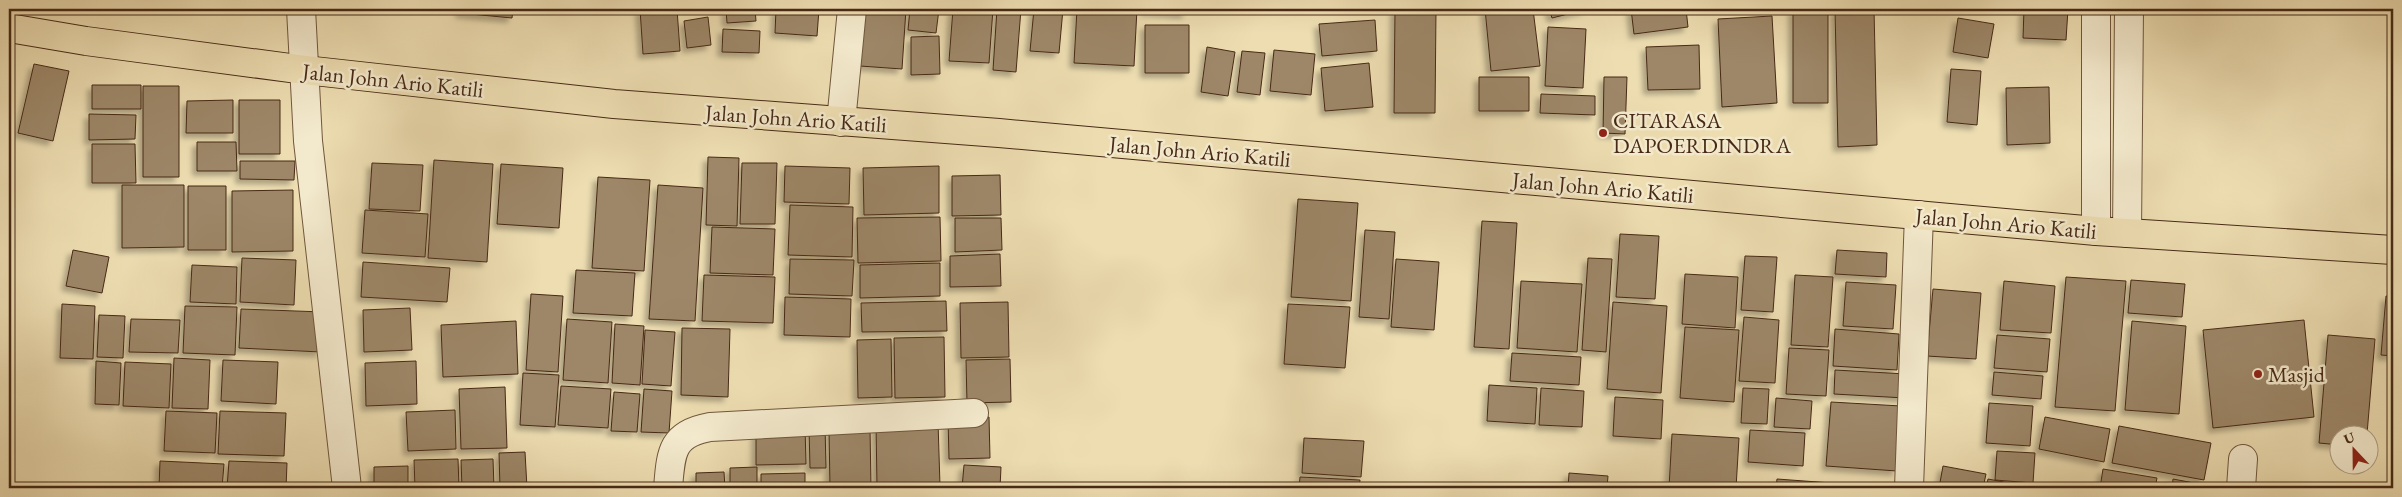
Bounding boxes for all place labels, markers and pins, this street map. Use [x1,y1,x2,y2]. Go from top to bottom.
place label: CITARASA DAPOERDINDRA [1613,106,1792,160]
marker: CITARASA DAPOERDINDRA [1597,127,1609,139]
place label: Masjid [2268,360,2326,389]
marker: Masjid [2252,368,2264,380]

